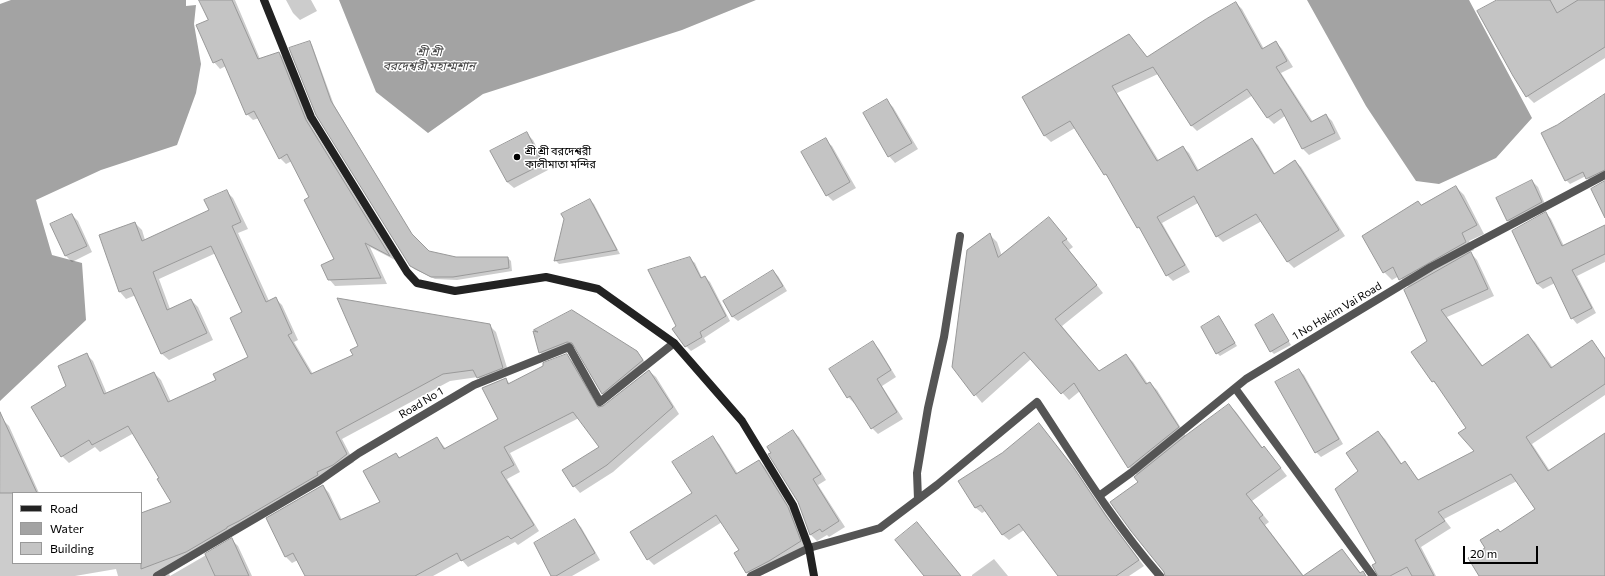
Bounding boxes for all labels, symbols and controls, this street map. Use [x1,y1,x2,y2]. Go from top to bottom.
water label: শ্রী শ্রী বরদেশ্বরী মহাশ্মশান [383,45,475,73]
place label: শ্রী শ্রী বরদেশ্বরী কালীমাতা মন্দির [525,144,596,170]
marker: শ্রী শ্রী বরদেশ্বরী কালীমাতা মন্দির [512,152,522,162]
street label: 1 No Hakim Vai Road [1290,279,1384,343]
street label: Road No 1 [396,385,446,421]
legend [12,492,142,564]
text: Road [50,501,78,515]
text: Water [50,521,84,535]
scale bar [1465,538,1540,564]
text: Building [50,541,94,555]
text: 20 m [1470,546,1497,560]

